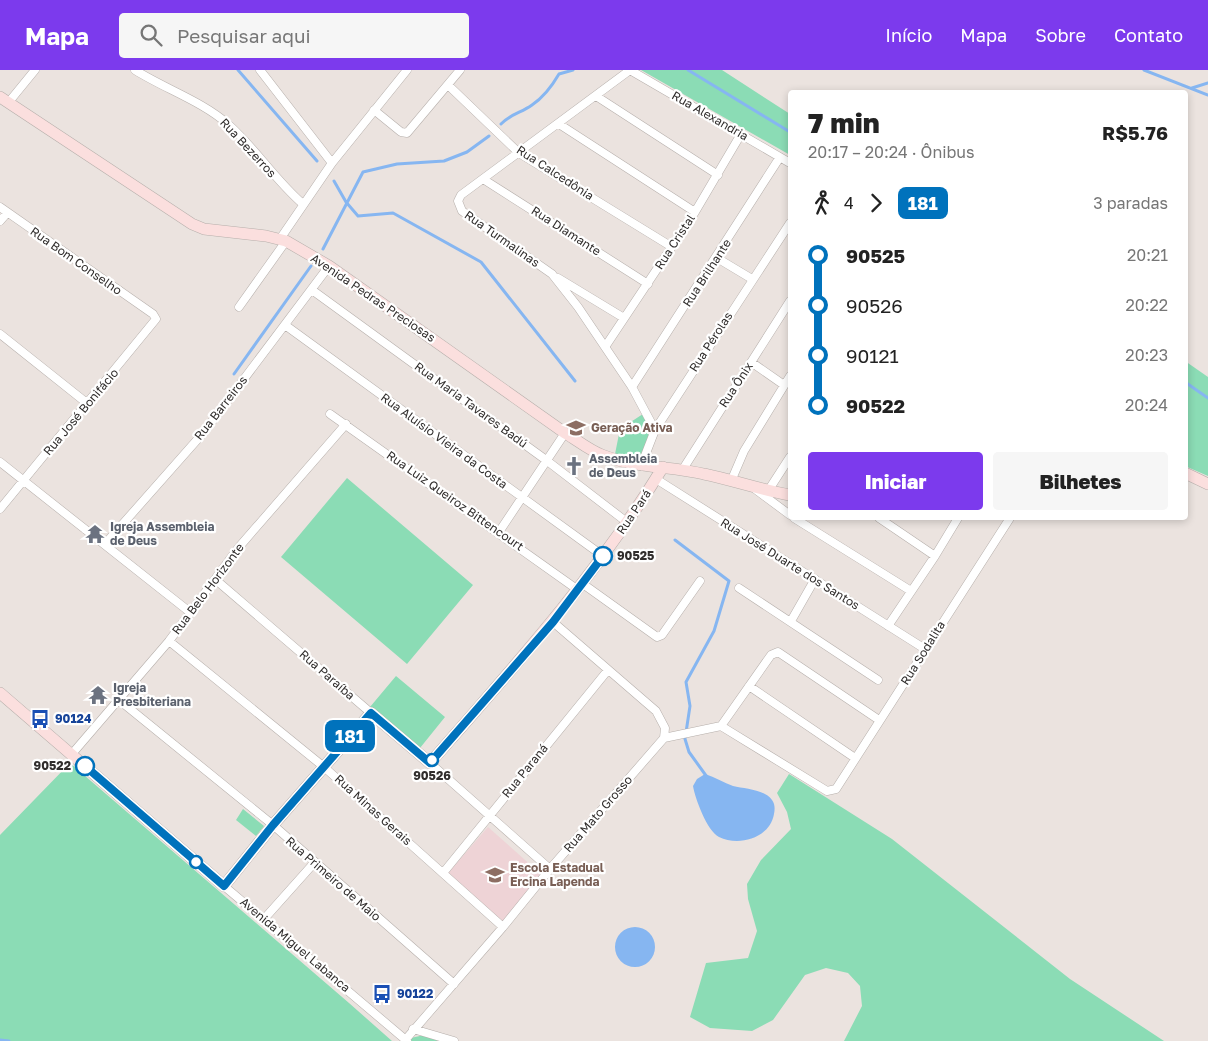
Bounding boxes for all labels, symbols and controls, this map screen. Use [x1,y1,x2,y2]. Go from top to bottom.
search box [119,13,469,58]
text: Mapa [25,21,89,50]
icon: search [137,21,165,49]
text: Pesquisar aqui [177,24,311,47]
text: Início [885,24,932,46]
text: Mapa [960,24,1007,46]
text: Sobre [1035,24,1086,46]
text: Contato [1114,24,1183,46]
street label: Rua Alexandria [669,88,751,144]
text: 7 min [808,106,880,139]
street label: Rua Bezerros [217,115,280,181]
text: R$5.76 [1102,121,1168,144]
street label: Rua Calcedônia [514,142,597,203]
text: 20:17 – 20:24 · Ônibus [808,142,975,162]
icon: walk [808,189,836,217]
icon: forward [862,189,890,217]
text: 181 [908,192,938,214]
text: 4 [844,193,854,213]
text: 3 paradas [1093,193,1168,213]
street label: Rua Diamante [529,203,604,259]
street label: Rua Turmalinas [462,207,543,270]
street label: Rua Cristal [651,211,698,272]
street label: Rua Bom Conselho [28,223,125,298]
street label: Rua Brilhante [679,236,734,309]
text: 90525 [846,244,905,267]
text: 20:21 [1127,245,1168,265]
street label: Avenida Pedras Preciosas [308,250,438,345]
text: 90526 [846,294,903,317]
text: 20:22 [1125,295,1168,315]
street label: Rua Pérolas [686,309,735,374]
text: 90121 [846,344,899,367]
text: 20:23 [1125,345,1168,365]
street label: Rua Maria Tavares Badú [412,359,531,451]
street label: Rua Ônix [715,359,756,410]
street label: Rua José Bonifácio [40,365,121,458]
street label: Rua Barreiros [191,373,250,443]
street label: Rua Aluísio Vieira da Costa [378,390,511,492]
text: 90522 [846,394,905,417]
text: 20:24 [1125,395,1168,415]
school or university icon: Geração Ativa [565,417,587,439]
place label: Geração Ativa [591,420,672,435]
street label: Rua Luiz Queiroz Bittencourt [384,447,527,554]
place label: Assembleia de Deus [589,451,657,480]
button: Iniciar [808,452,983,510]
button: Bilhetes [993,452,1168,510]
church icon: Assembleia de Deus [563,455,585,477]
street label: Rua Pará [613,486,654,537]
street label: Rua José Duarte dos Santos [718,514,863,613]
place label: Igreja Assembleia de Deus [110,519,214,548]
temple icon: Igreja Assembleia de Deus [84,523,106,545]
street label: Rua Belo Horizonte [168,540,247,637]
marker: 90525 [593,546,613,566]
place label: 90525 [617,548,654,563]
street label: Rua Sodalita [897,618,948,688]
street label: Rua Paraíba [297,647,358,703]
place label: Igreja Presbiteriana [113,680,191,709]
temple icon: Igreja Presbiteriana [87,684,109,706]
bus stop icon: 90124 [29,708,51,730]
place label: 90124 [55,711,92,726]
line badge: 181 [321,720,379,752]
text: 181 [335,725,365,747]
street label: Rua Paraná [498,741,551,801]
marker: 90526 [425,753,439,767]
marker: 90522 [75,756,95,776]
place label: 90522 [34,758,71,773]
place label: 90526 [413,768,451,783]
street label: Rua Minas Gerais [332,771,415,848]
street label: Rua Mato Grosso [560,772,635,855]
street label: Rua Primeiro de Maio [283,833,384,924]
unlabelled marker [189,855,203,869]
place label: Escola Estadual Ercina Lapenda [510,860,604,889]
school or university icon: Escola Estadual Ercina Lapenda [484,864,506,886]
street label: Avenida Miguel Labanca [237,894,353,995]
bus stop icon: 90122 [371,983,393,1005]
place label: 90122 [397,986,433,1001]

